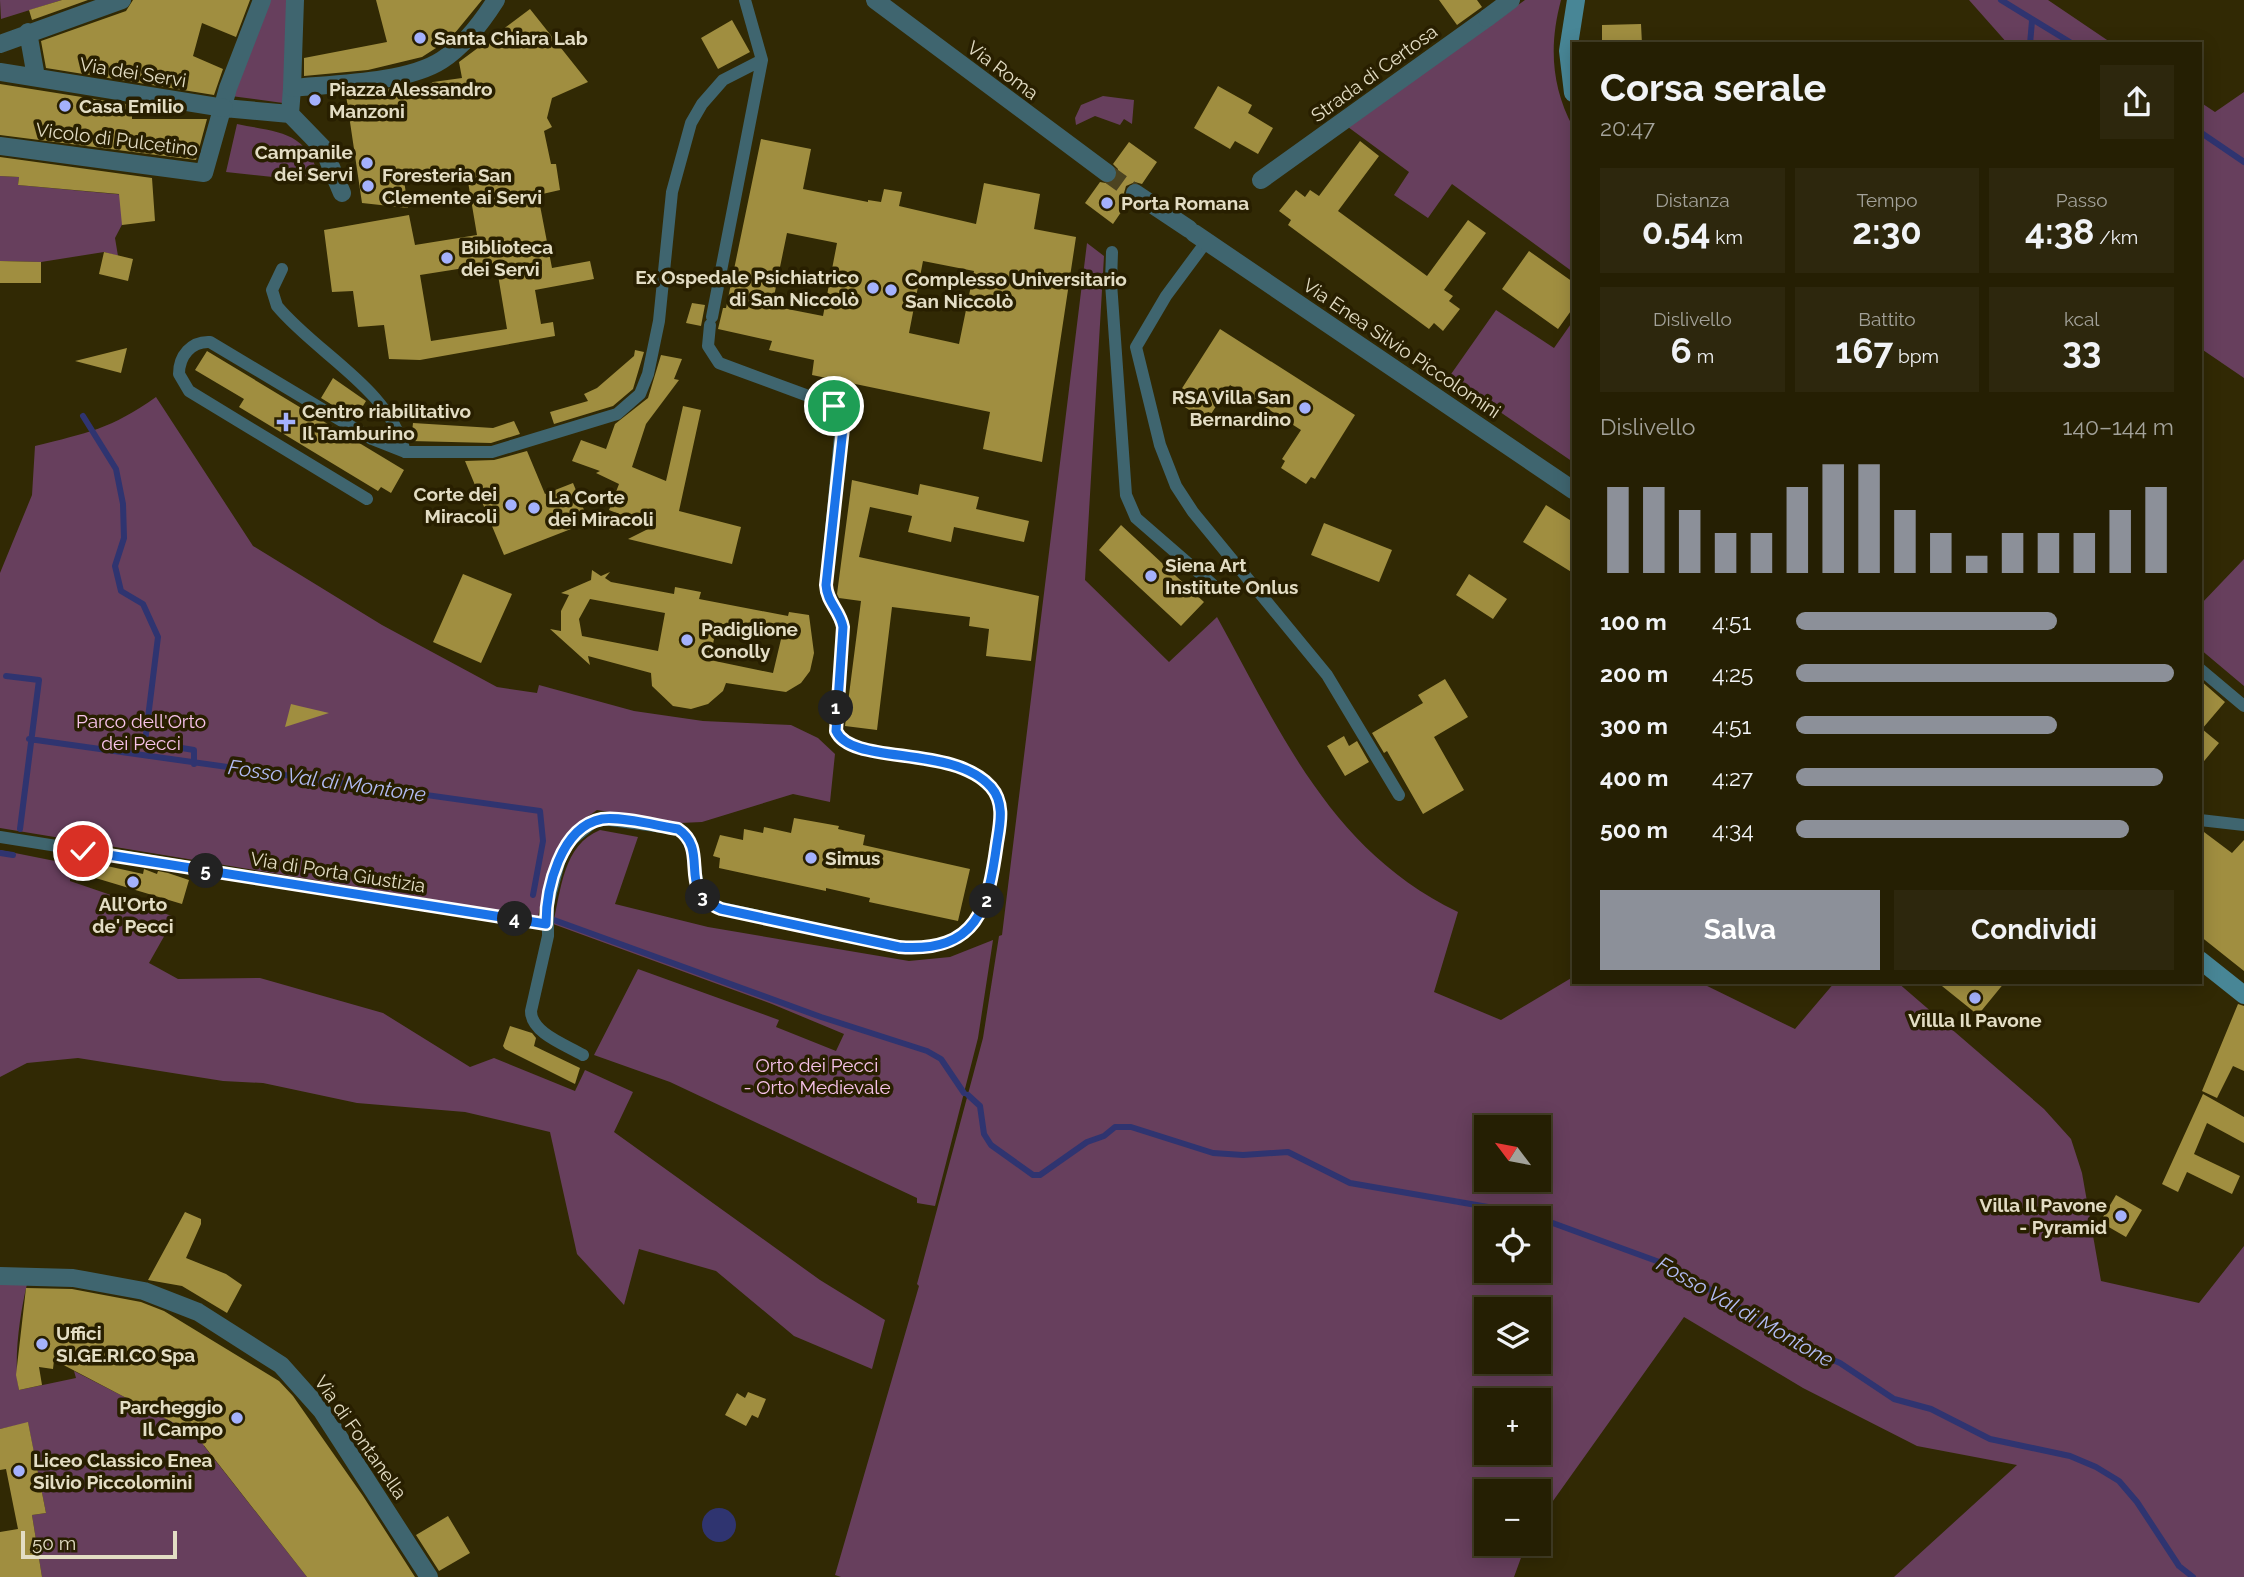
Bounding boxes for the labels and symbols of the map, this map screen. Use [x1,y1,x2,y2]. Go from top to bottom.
street label: Strada di Certosa [1307,20,1441,126]
place label: Santa Chiara Lab [434,27,588,49]
marker: Santa Chiara Lab [412,30,428,46]
street label: Via Roma [963,36,1043,104]
street label: Via dei Servi [78,53,188,91]
place label: Piazza Alessandro Manzoni [329,78,492,122]
marker: Piazza Alessandro Manzoni [307,92,323,108]
place label: Casa Emilio [79,95,184,117]
marker: Casa Emilio [57,98,73,114]
street label: Vicolo di Pulcetino [35,118,199,160]
place label: Campanile dei Servi [255,141,353,185]
marker: Campanile dei Servi [359,155,375,171]
place label: Foresteria San Clemente ai Servi [382,164,542,208]
marker: Foresteria San Clemente ai Servi [360,178,376,194]
place label: Porta Romana [1121,192,1249,214]
marker: Porta Romana [1099,195,1115,211]
place label: Biblioteca dei Servi [461,236,553,280]
marker: Biblioteca dei Servi [439,250,455,266]
place label: Ex Ospedale Psichiatrico di San Niccolò [635,266,859,310]
place label: Complesso Universitario San Niccolò [905,268,1127,312]
street label: Via Enea Silvio Piccolomini [1299,274,1505,422]
marker: Ex Ospedale Psichiatrico di San Niccolò [865,280,881,296]
marker: Complesso Universitario San Niccolò [883,282,899,298]
pin [804,376,864,436]
place label: RSA Villa San Bernardino [1172,386,1291,430]
place label: Centro riabilitativo Il Tamburino [302,400,471,444]
marker: RSA Villa San Bernardino [1297,400,1313,416]
marker: Centro riabilitativo Il Tamburino [276,412,296,432]
place label: Corte dei Miracoli [414,483,497,527]
place label: La Corte dei Miracoli [548,486,654,530]
marker: Corte dei Miracoli [503,497,519,513]
marker: La Corte dei Miracoli [526,500,542,516]
place label: Siena Art Institute Onlus [1165,554,1298,598]
marker: Siena Art Institute Onlus [1143,568,1159,584]
place label: Padiglione Conolly [701,618,798,662]
marker: Padiglione Conolly [679,632,695,648]
pin: 1 [818,690,854,726]
park label: Parco dell'Orto dei Pecci [76,710,206,754]
water label: Fosso Val di Montone [227,754,428,807]
pin [53,821,113,881]
street label: Via di Porta Giustizia [249,847,427,897]
place label: Simus [825,847,880,869]
marker: Simus [803,850,819,866]
pin: 5 [188,854,224,888]
marker: All’Orto de' Pecci [125,874,141,890]
pin: 3 [686,880,720,914]
pin: 2 [970,884,1004,918]
place label: All’Orto de' Pecci [92,893,174,937]
pin: 4 [498,902,532,936]
marker: Villla Il Pavone [1967,990,1983,1006]
place label: Villla Il Pavone [1908,1009,2042,1031]
park label: Orto dei Pecci - Orto Medievale [743,1054,891,1098]
north arrow [1474,1115,1550,1192]
place label: Villa Il Pavone - Pyramid [1980,1194,2107,1238]
marker: Villa Il Pavone - Pyramid [2113,1208,2129,1224]
water label: Fosso Val di Montone [1653,1251,1838,1372]
place label: Uffici SI.GE.RI.CO Spa [56,1322,195,1366]
marker: Uffici SI.GE.RI.CO Spa [34,1336,50,1352]
street label: Via di Fontanella [310,1371,412,1503]
place label: Parcheggio Il Campo [119,1396,223,1440]
marker: Parcheggio Il Campo [229,1410,245,1426]
place label: Liceo Classico Enea Silvio Piccolomini [33,1449,213,1493]
marker: Liceo Classico Enea Silvio Piccolomini [11,1463,27,1479]
scale bar [21,1528,177,1560]

